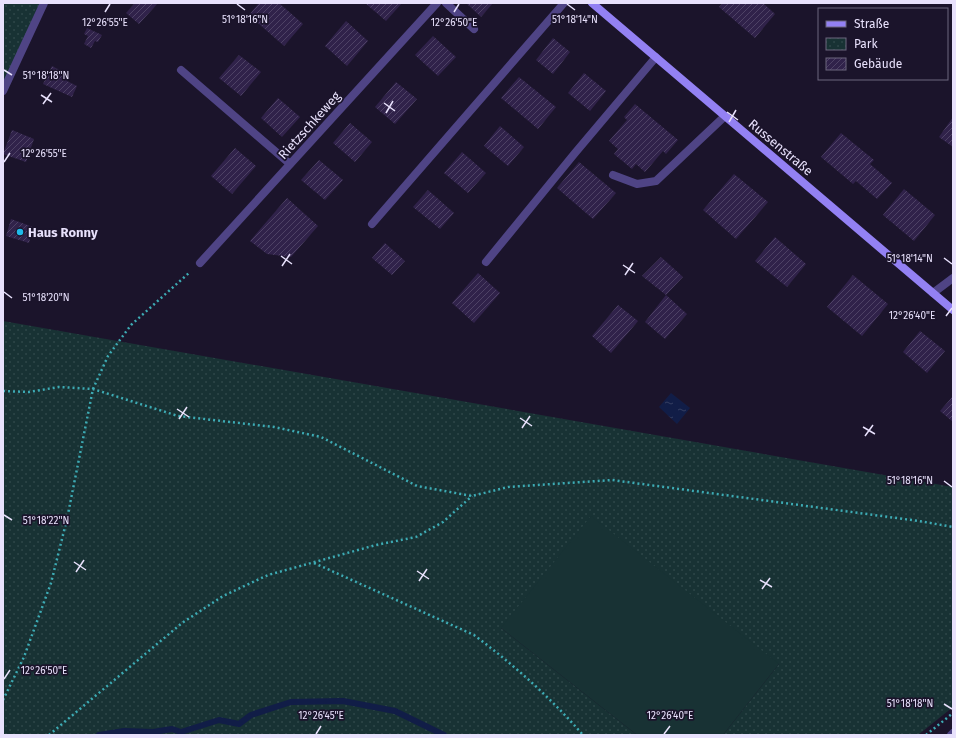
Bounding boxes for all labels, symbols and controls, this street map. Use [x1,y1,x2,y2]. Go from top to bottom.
legend [818,8,948,80]
text: 51°18'16"N [222,14,268,26]
text: 51°18'14"N [552,14,598,26]
text: 12°26'55"E [82,17,128,29]
text: 12°26'50"E [431,17,477,29]
text: Straße [854,17,889,31]
text: Park [854,37,878,51]
text: Gebäude [854,57,902,71]
text: 51°18'18"N [23,70,69,82]
street label: Rietzschkeweg [275,88,344,162]
street label: Russenstraße [745,116,816,179]
text: 12°26'55"E [21,148,67,160]
place label: Haus Ronny [28,225,98,240]
marker: Haus Ronny [15,227,25,237]
text: 51°18'14"N [887,253,933,265]
text: 51°18'20"N [22,292,70,304]
text: 12°26'40"E [889,310,935,322]
text: 51°18'16"N [887,475,933,487]
text: 51°18'22"N [23,515,69,527]
text: 12°26'50"E [21,665,67,677]
text: 51°18'18"N [887,698,933,710]
text: 12°26'45"E [298,710,344,722]
text: 12°26'40"E [647,710,693,722]

